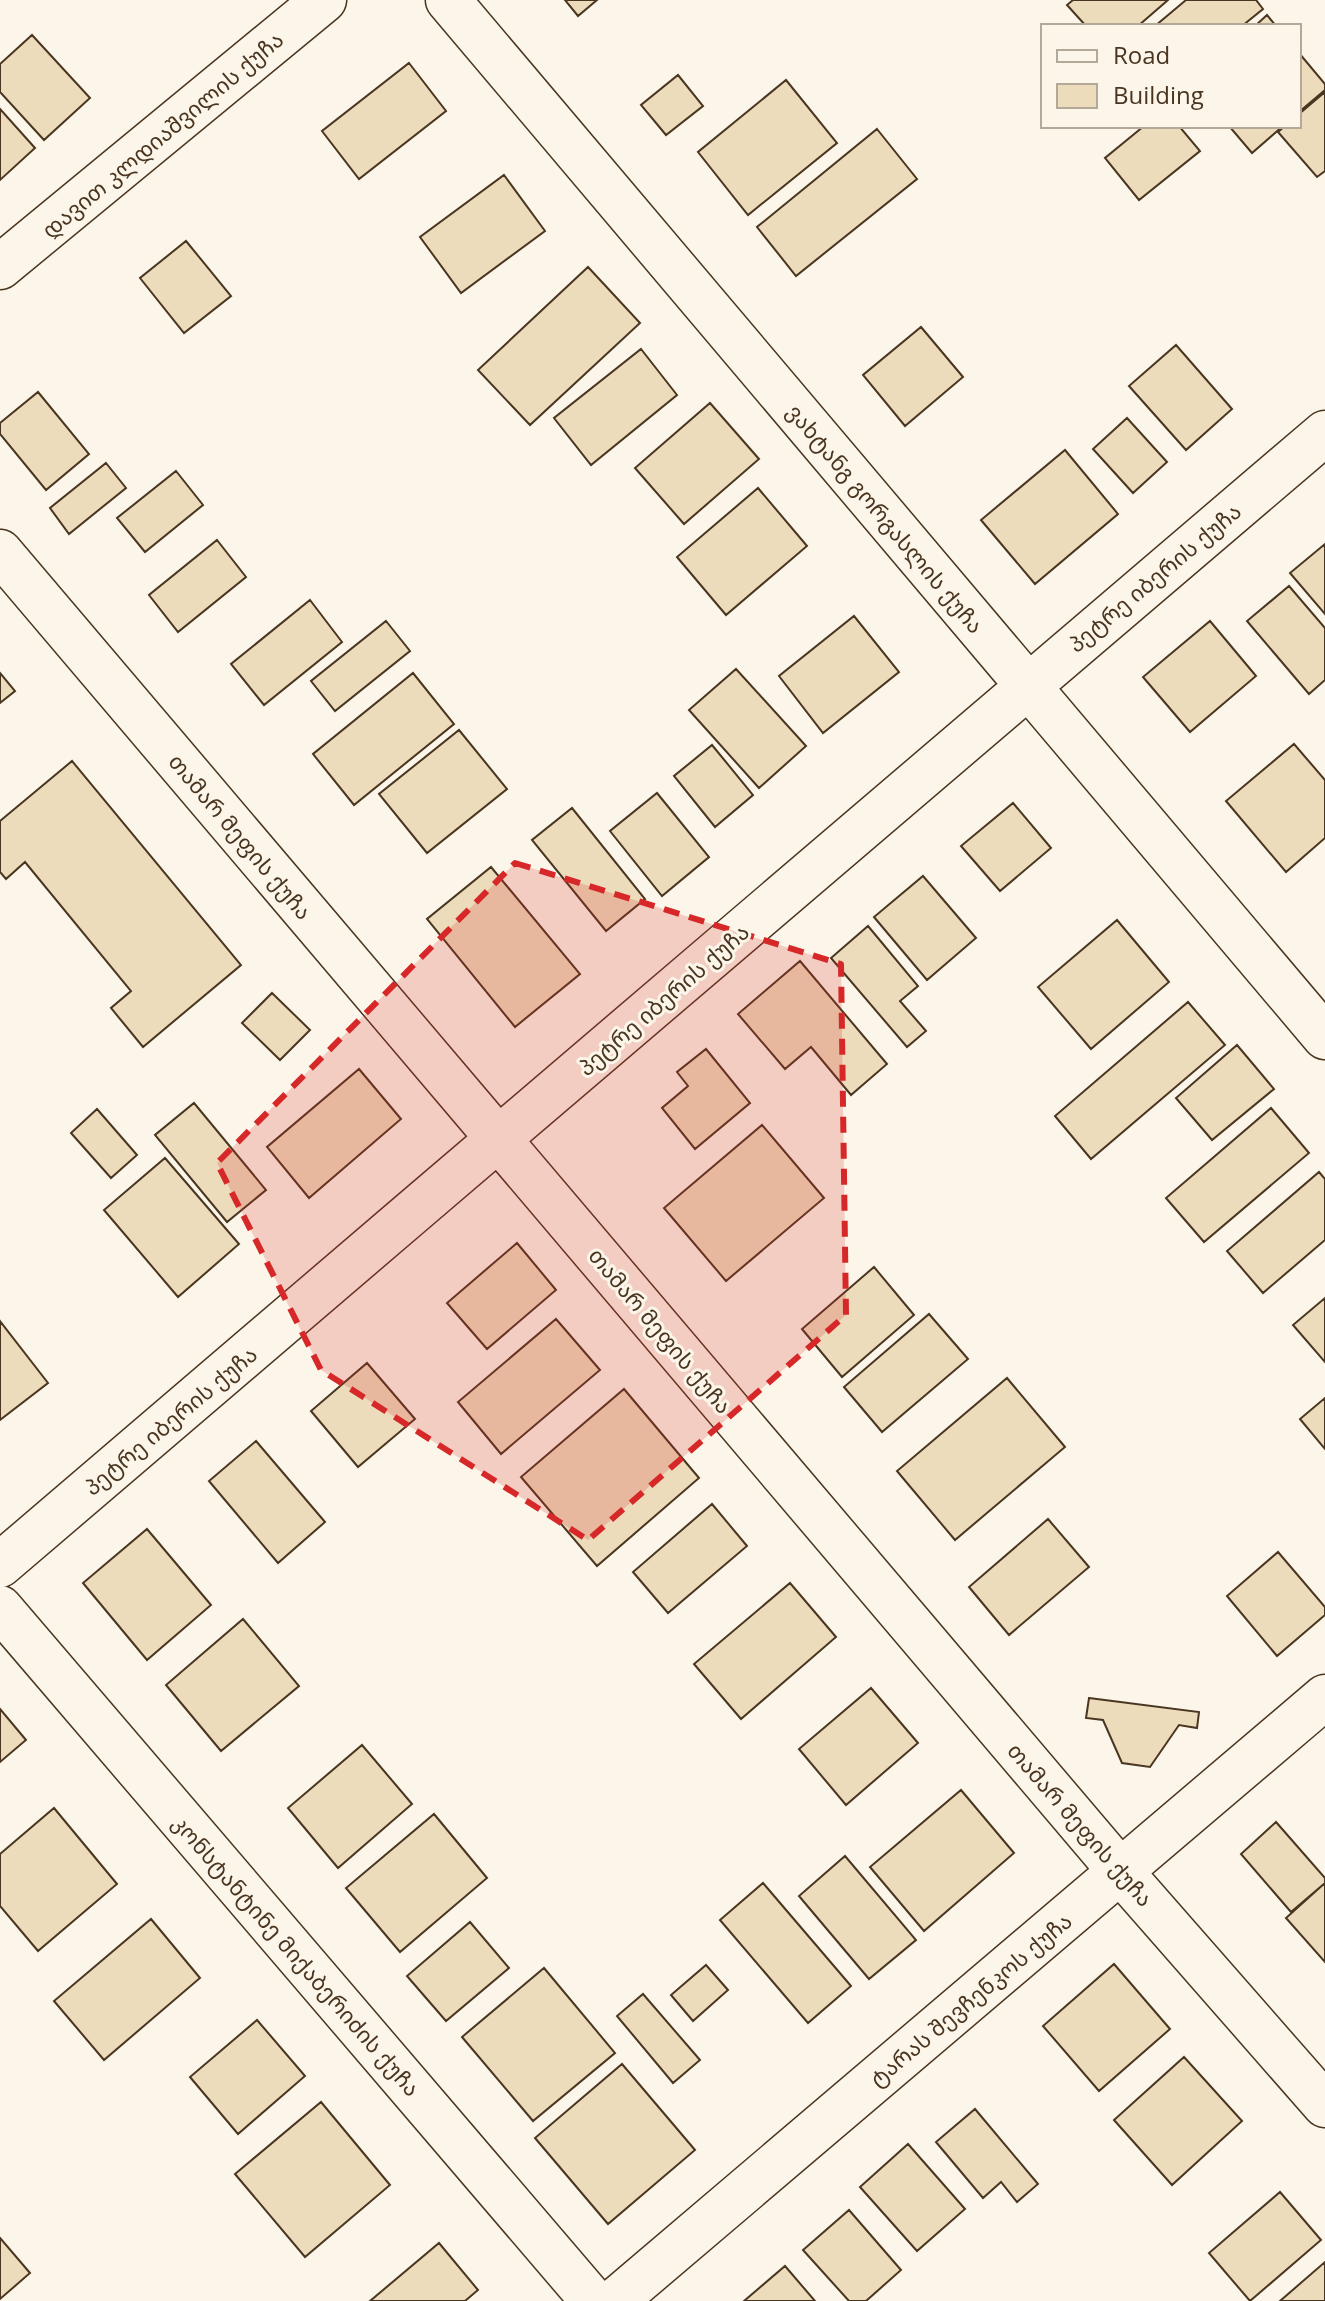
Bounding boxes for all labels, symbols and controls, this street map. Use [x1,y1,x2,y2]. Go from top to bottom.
street label: დავით კლდიაშვილის ქუჩა [35,24,289,244]
legend [1041,24,1301,128]
text: Road [1113,38,1170,71]
text: Building [1113,78,1204,111]
street label: ვახტანგ გორგასლის ქუჩა [781,397,991,639]
street label: პეტრე იბერის ქუჩა [1061,496,1247,658]
street label: თამარ მეფის ქუჩა [163,747,319,925]
street label: პეტრე იბერის ქუჩა [571,916,755,1082]
street label: თამარ მეფის ქუჩა [583,1241,739,1419]
street label: პეტრე იბერის ქუჩა [77,1339,263,1501]
street label: თამარ მეფის ქუჩა [1001,1736,1161,1912]
street label: კონსტანტინე მიქაბერიძის ქუჩა [166,1808,428,2102]
street label: ტარას შევჩენკოს ქუჩა [862,1905,1078,2093]

